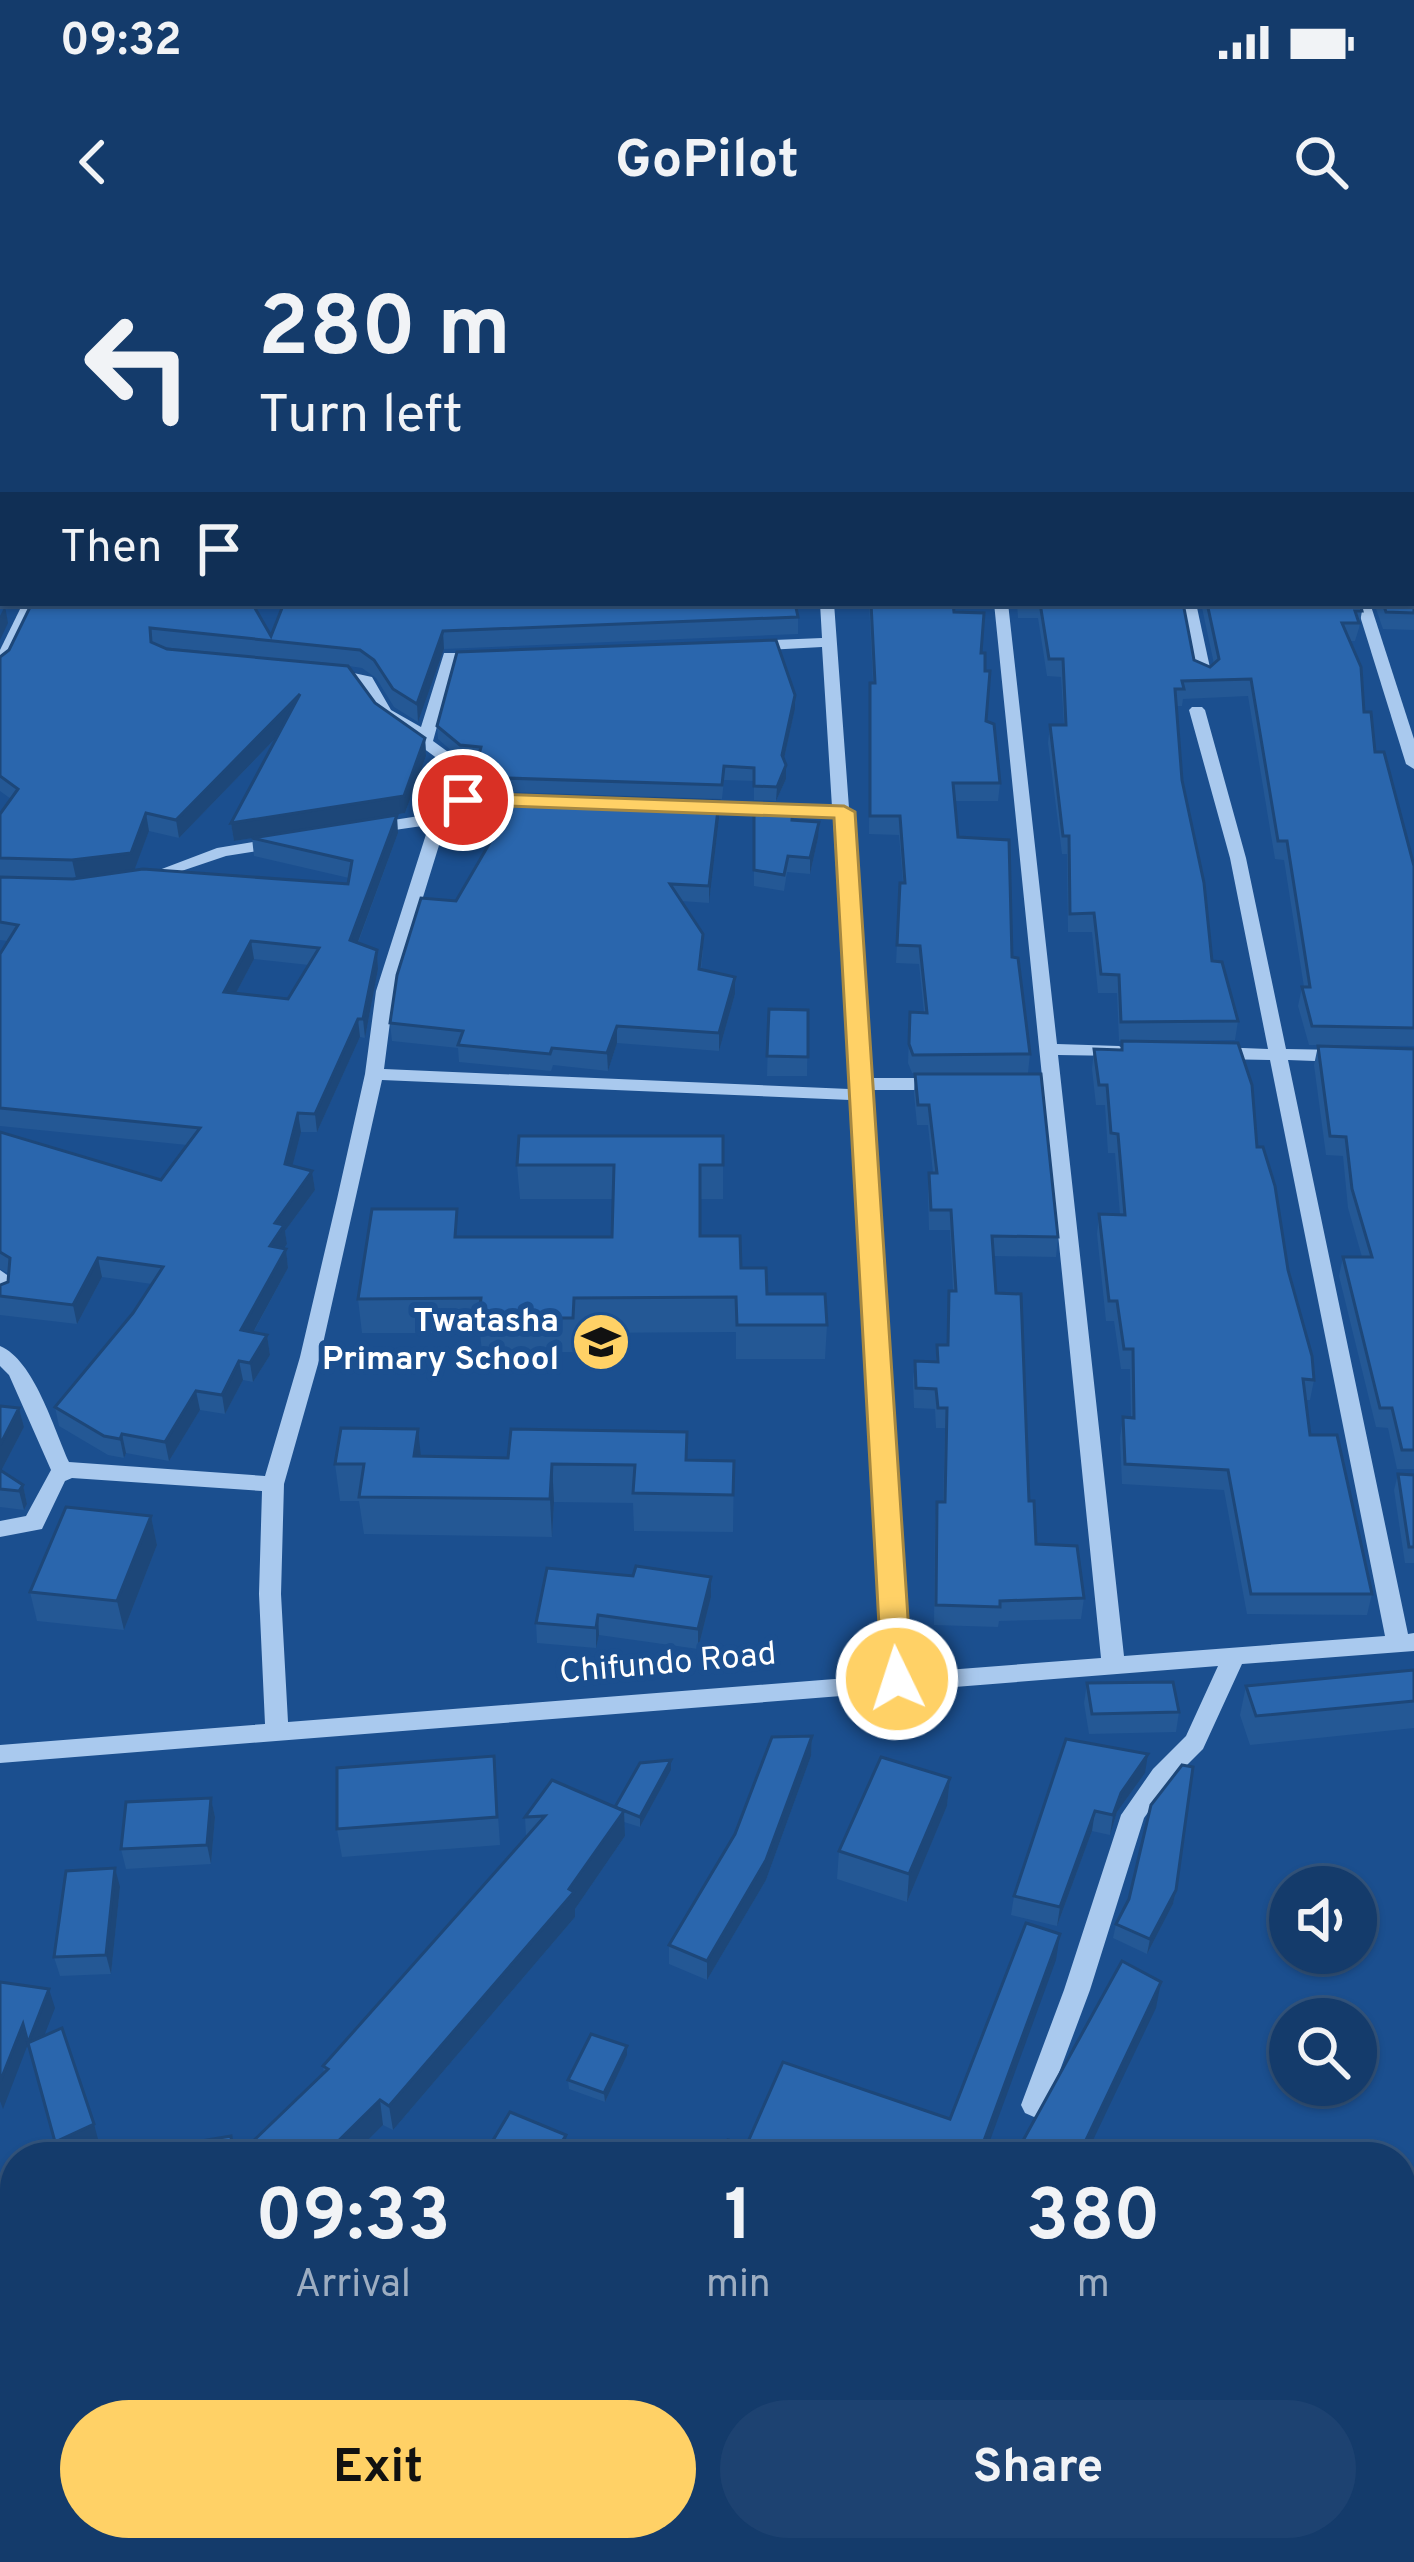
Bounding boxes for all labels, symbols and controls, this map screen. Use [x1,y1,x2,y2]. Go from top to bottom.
text: 09:32 [60,14,182,71]
text: GoPilot [615,128,799,197]
icon: back [60,129,126,195]
icon: search [1288,129,1354,195]
text: 280 m [258,279,511,385]
icon: left [60,288,216,444]
text: Turn left [258,383,463,452]
icon: arrive [186,516,252,582]
text: Then [60,521,162,578]
pin [412,749,514,851]
icon: arrive [430,767,496,833]
place label: Twatasha Primary School [322,1302,559,1382]
school or university icon: Twatasha Primary School [570,1311,632,1373]
position arrow [834,1616,960,1742]
street label: Chifundo Road [558,1635,778,1695]
map controls [1269,1866,1377,2106]
button: sound [1269,1866,1377,1974]
button: search [1269,1998,1377,2106]
text: 09:33 [255,2174,451,2266]
text: 1 [724,2174,753,2266]
text: 380 [1026,2174,1161,2266]
text: Arrival [295,2262,411,2311]
text: min [706,2262,771,2311]
text: m [1077,2262,1110,2311]
button: Exit [60,2400,696,2538]
button: Share [720,2400,1356,2538]

